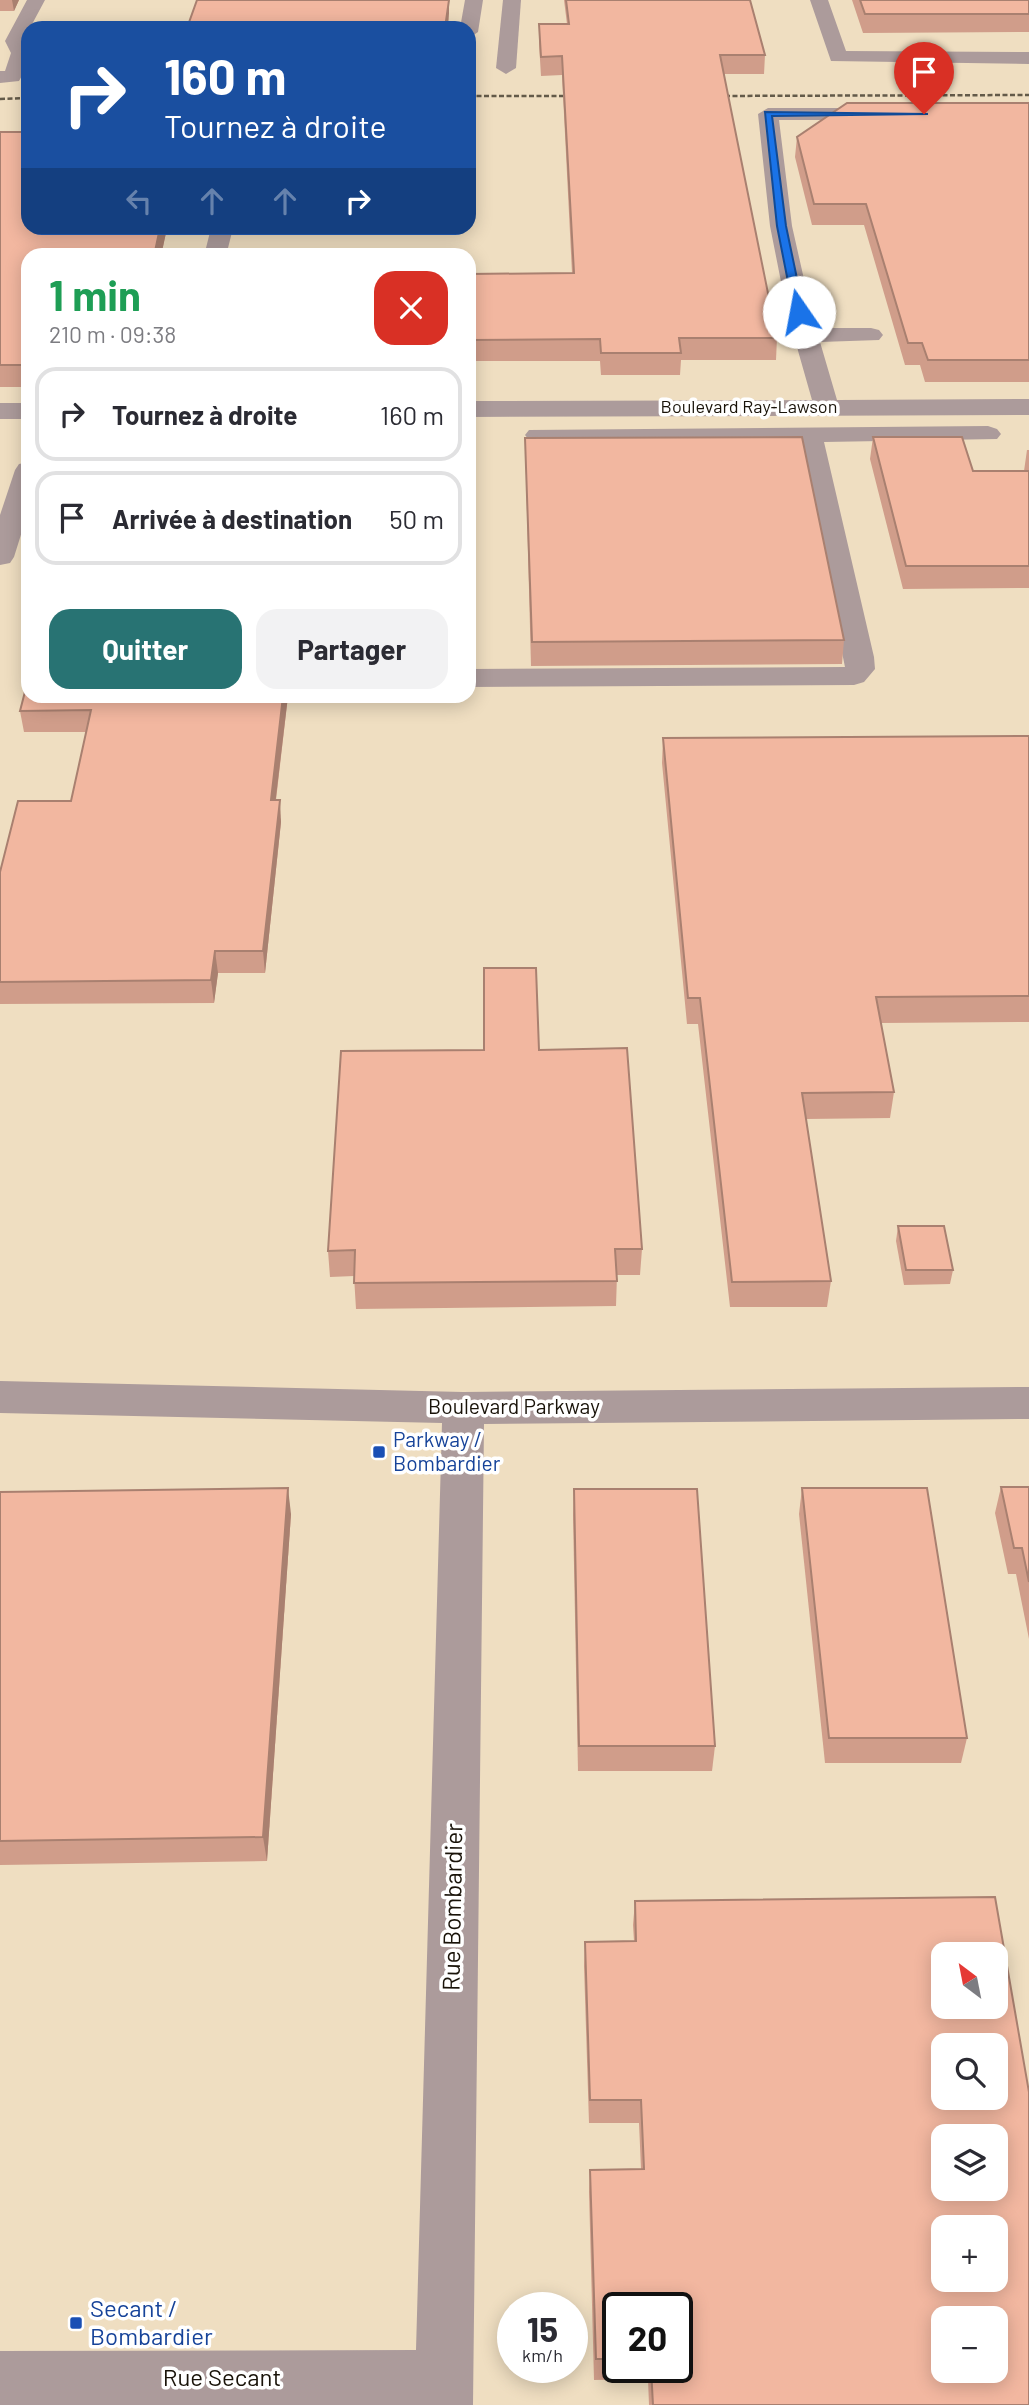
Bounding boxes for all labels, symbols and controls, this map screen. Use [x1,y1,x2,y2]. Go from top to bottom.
pin [894,42,954,114]
text: 160 m [164,46,286,105]
icon: right [49,49,140,140]
icon: arrive [905,53,943,91]
text: Tournez à droite [164,106,386,144]
icon: left [120,182,158,220]
icon: ahead [193,182,231,220]
icon: ahead [266,182,304,220]
icon: right [339,182,377,220]
text: 1 min [49,269,141,319]
button: close [374,271,448,345]
position arrow [762,275,836,349]
text: 210 m · 09:38 [49,320,176,348]
icon: right [53,395,91,433]
street label: Boulevard Ray-Lawson [661,395,837,417]
text: Tournez à droite [112,399,297,430]
text: 160 m [380,399,444,430]
icon: arrive [53,499,91,537]
text: Arrivée à destination [112,503,352,534]
text: 50 m [389,503,444,534]
button: Quitter [49,609,242,689]
button: Partager [256,609,448,689]
street label: Boulevard Parkway [428,1393,600,1418]
place label: Parkway / Bombardier [393,1426,501,1475]
marker: Parkway / Bombardier [371,1444,387,1460]
street label: Rue Bombardier [436,1823,467,1991]
north arrow [931,1942,1008,2020]
map controls [931,1942,1008,2383]
button: search [931,2033,1008,2110]
button: layers [931,2124,1008,2201]
button: + [931,2215,1008,2292]
speed limit sign: 20 [602,2292,693,2383]
place label: Secant / Bombardier [90,2293,213,2350]
button: − [931,2306,1008,2383]
text: 15 [527,2307,558,2349]
marker: Secant / Bombardier [68,2315,84,2331]
text: km/h [522,2344,563,2366]
street label: Rue Secant [163,2362,281,2391]

